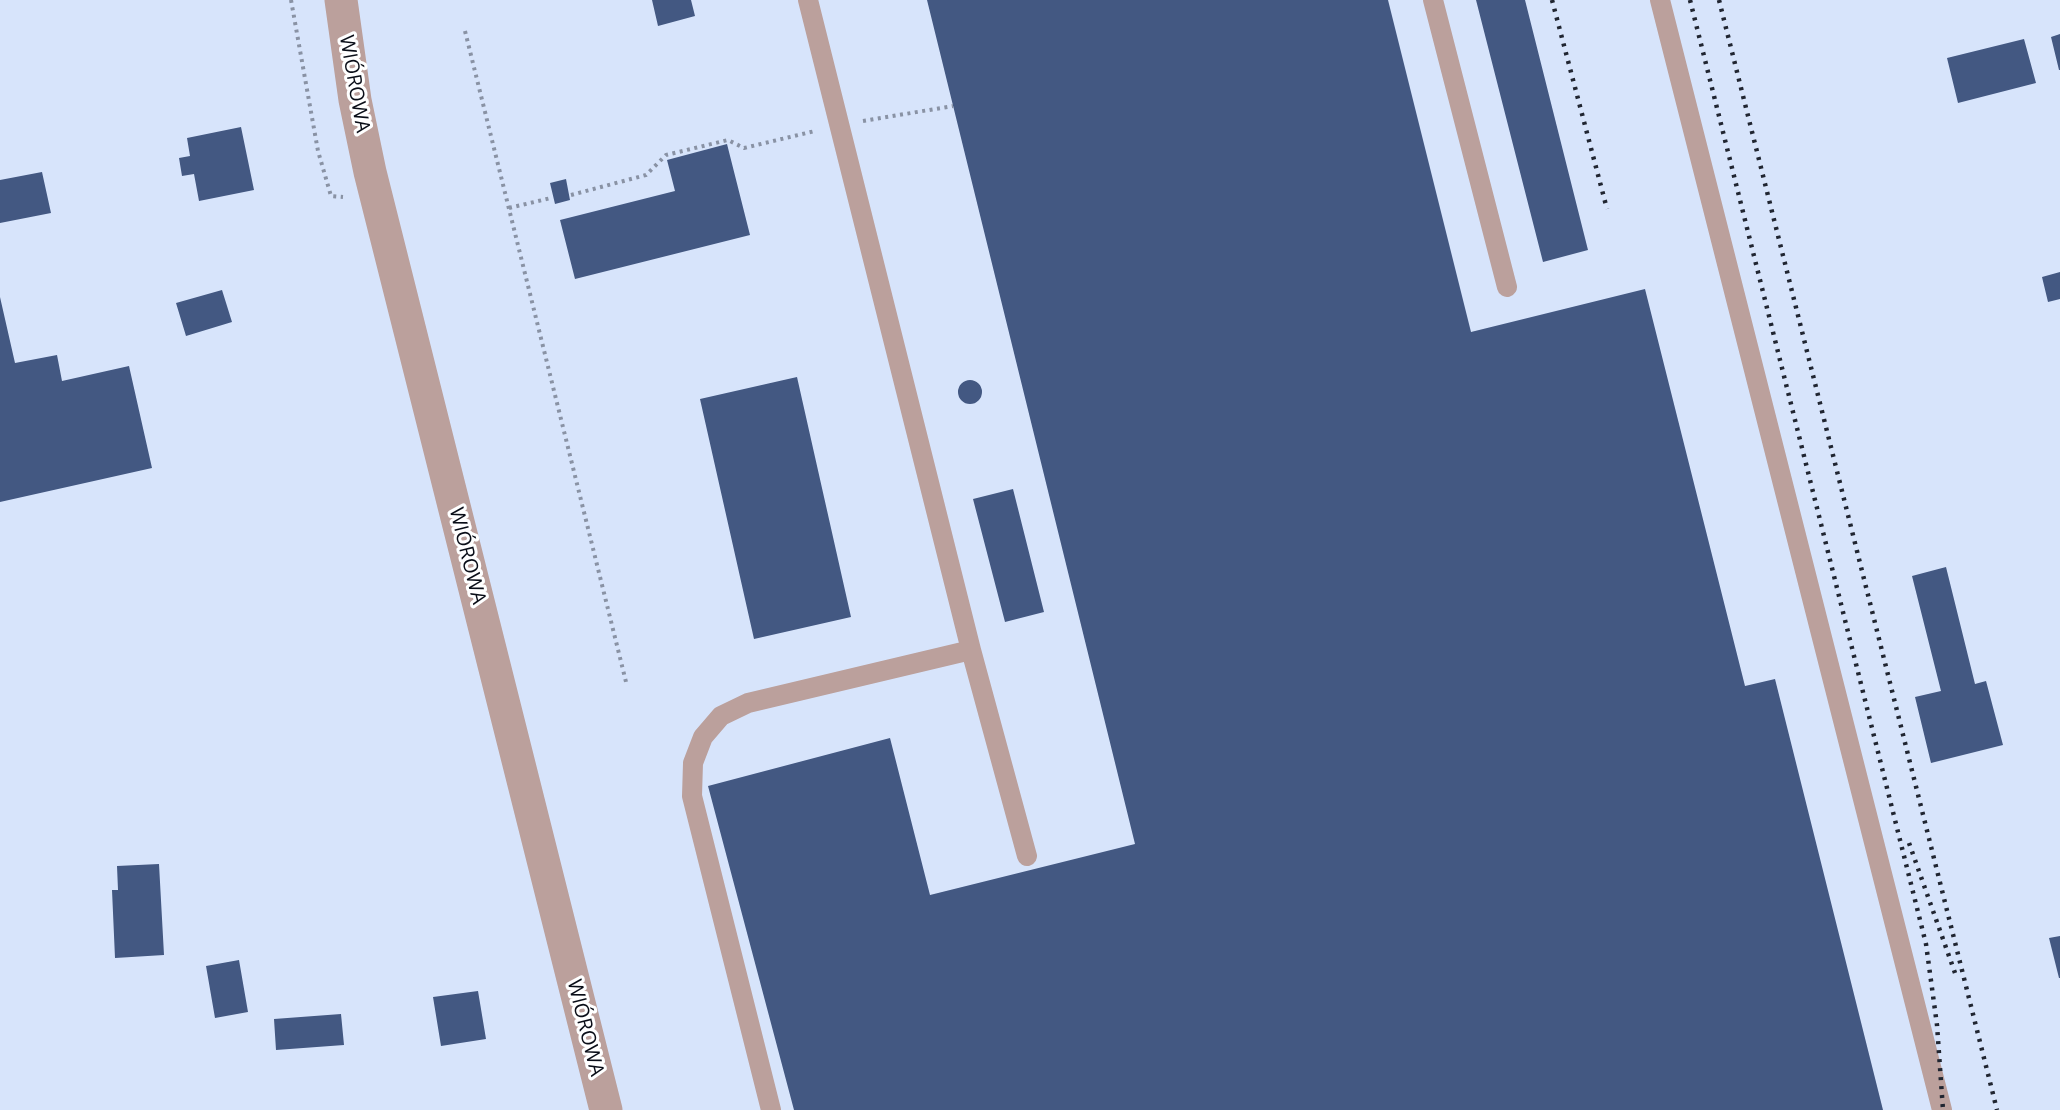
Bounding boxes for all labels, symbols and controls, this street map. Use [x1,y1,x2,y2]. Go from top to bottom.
street label: WIÓROWA [334,33,374,135]
street label: WIÓROWA [443,505,491,607]
street label: WIÓROWA [561,977,609,1079]

